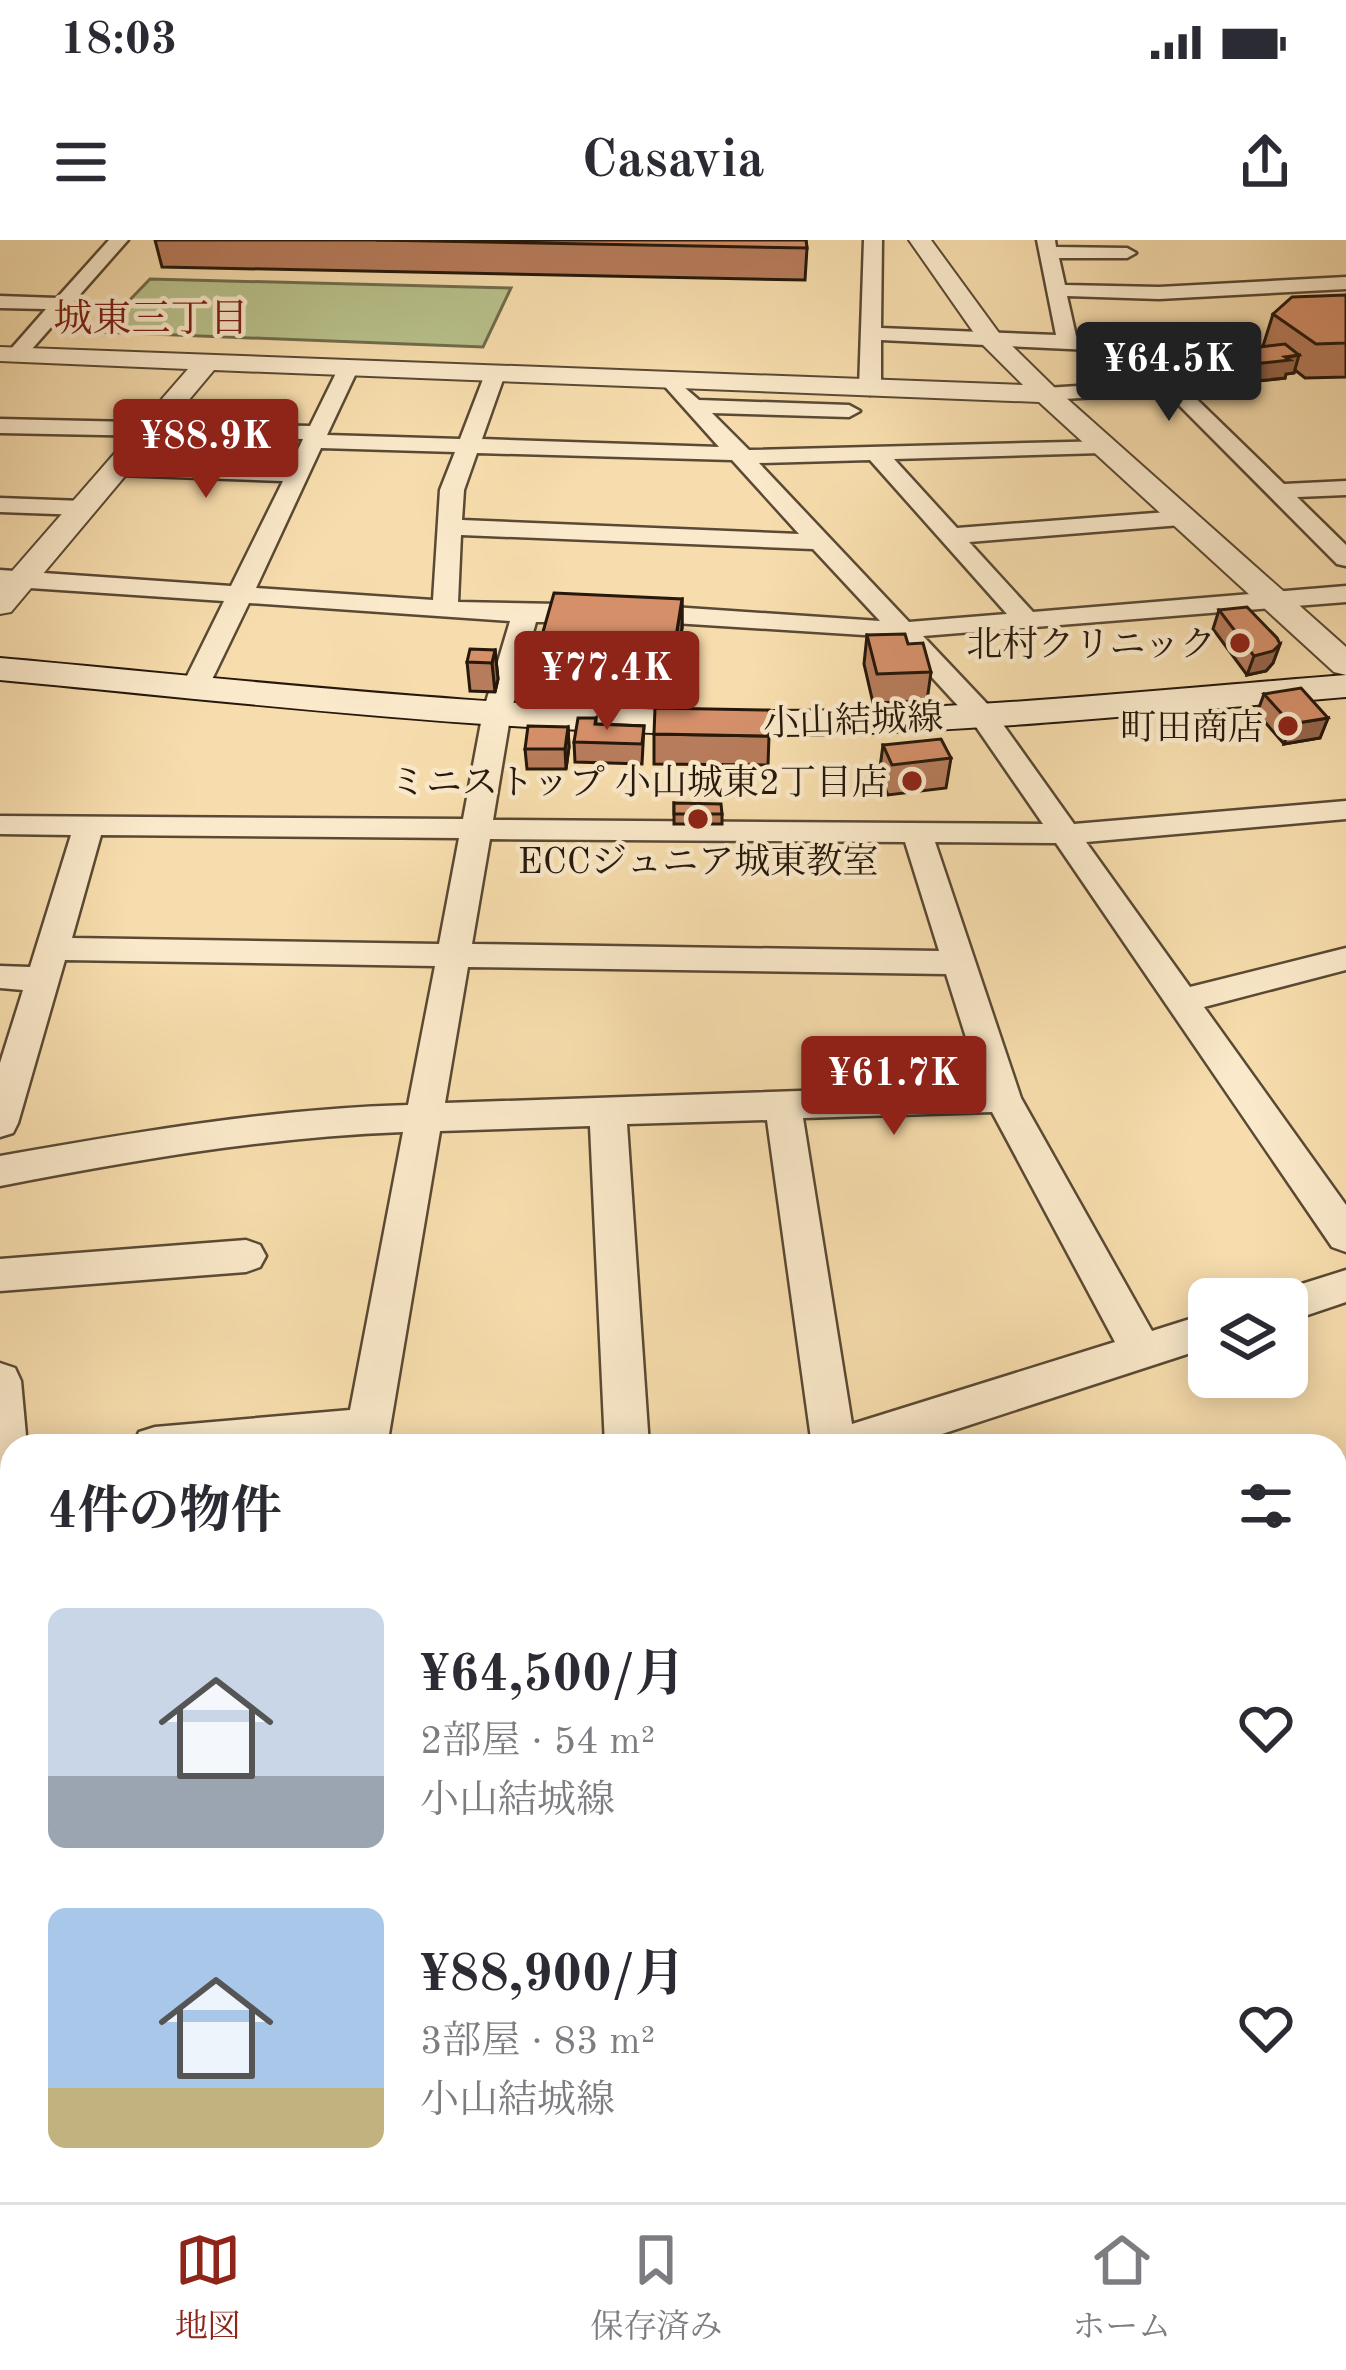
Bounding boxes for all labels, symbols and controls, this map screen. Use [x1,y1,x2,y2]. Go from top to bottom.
text: 18:03 [60,19,177,64]
icon: menu [48,129,114,195]
icon: share [1232,129,1298,195]
text: Casavia [581,135,765,189]
district label: 城東三丁目 [53,298,249,340]
pin: ¥64.5K [1071,322,1267,424]
text: ¥64.5K [1103,341,1235,380]
pin: ¥88.9K [108,399,304,501]
text: ¥88.9K [140,418,272,457]
place label: 北村クリニック [966,625,1216,665]
marker: 北村クリニック [1227,630,1253,656]
pin: ¥77.4K [509,631,705,733]
text: ¥77.4K [541,650,673,689]
street label: 小山結城線 [762,698,944,744]
place label: 町田商店 [1120,708,1264,748]
marker: 町田商店 [1275,713,1301,739]
place label: ミニストップ 小山城東2丁目店 [390,763,888,803]
marker: ミニストップ 小山城東2丁目店 [899,768,925,794]
marker: ECCジュニア城東教室 [685,806,711,832]
place label: ECCジュニア城東教室 [518,842,878,882]
pin: ¥61.7K [796,1036,992,1138]
text: ¥61.7K [828,1055,960,1094]
map controls [1188,1278,1308,1398]
button: layers [1188,1278,1308,1398]
icon: filters [1233,1473,1299,1539]
text: 4件の物件 [48,1488,282,1539]
text: ¥64,500/月 [420,1651,686,1702]
icon: home [144,1656,288,1800]
icon: heart [1233,1695,1299,1761]
text: 2部屋 · 54 m² [420,1723,655,1762]
text: 小山結城線 [420,1782,615,1821]
text: ¥88,900/月 [420,1951,686,2002]
icon: home [144,1956,288,2100]
icon: heart [1233,1995,1299,2061]
text: 3部屋 · 83 m² [420,2023,655,2062]
text: 小山結城線 [420,2082,615,2121]
tab: 地図 [175,2227,241,2349]
tab: 保存済み [590,2227,722,2349]
tab: ホーム [1072,2227,1171,2349]

